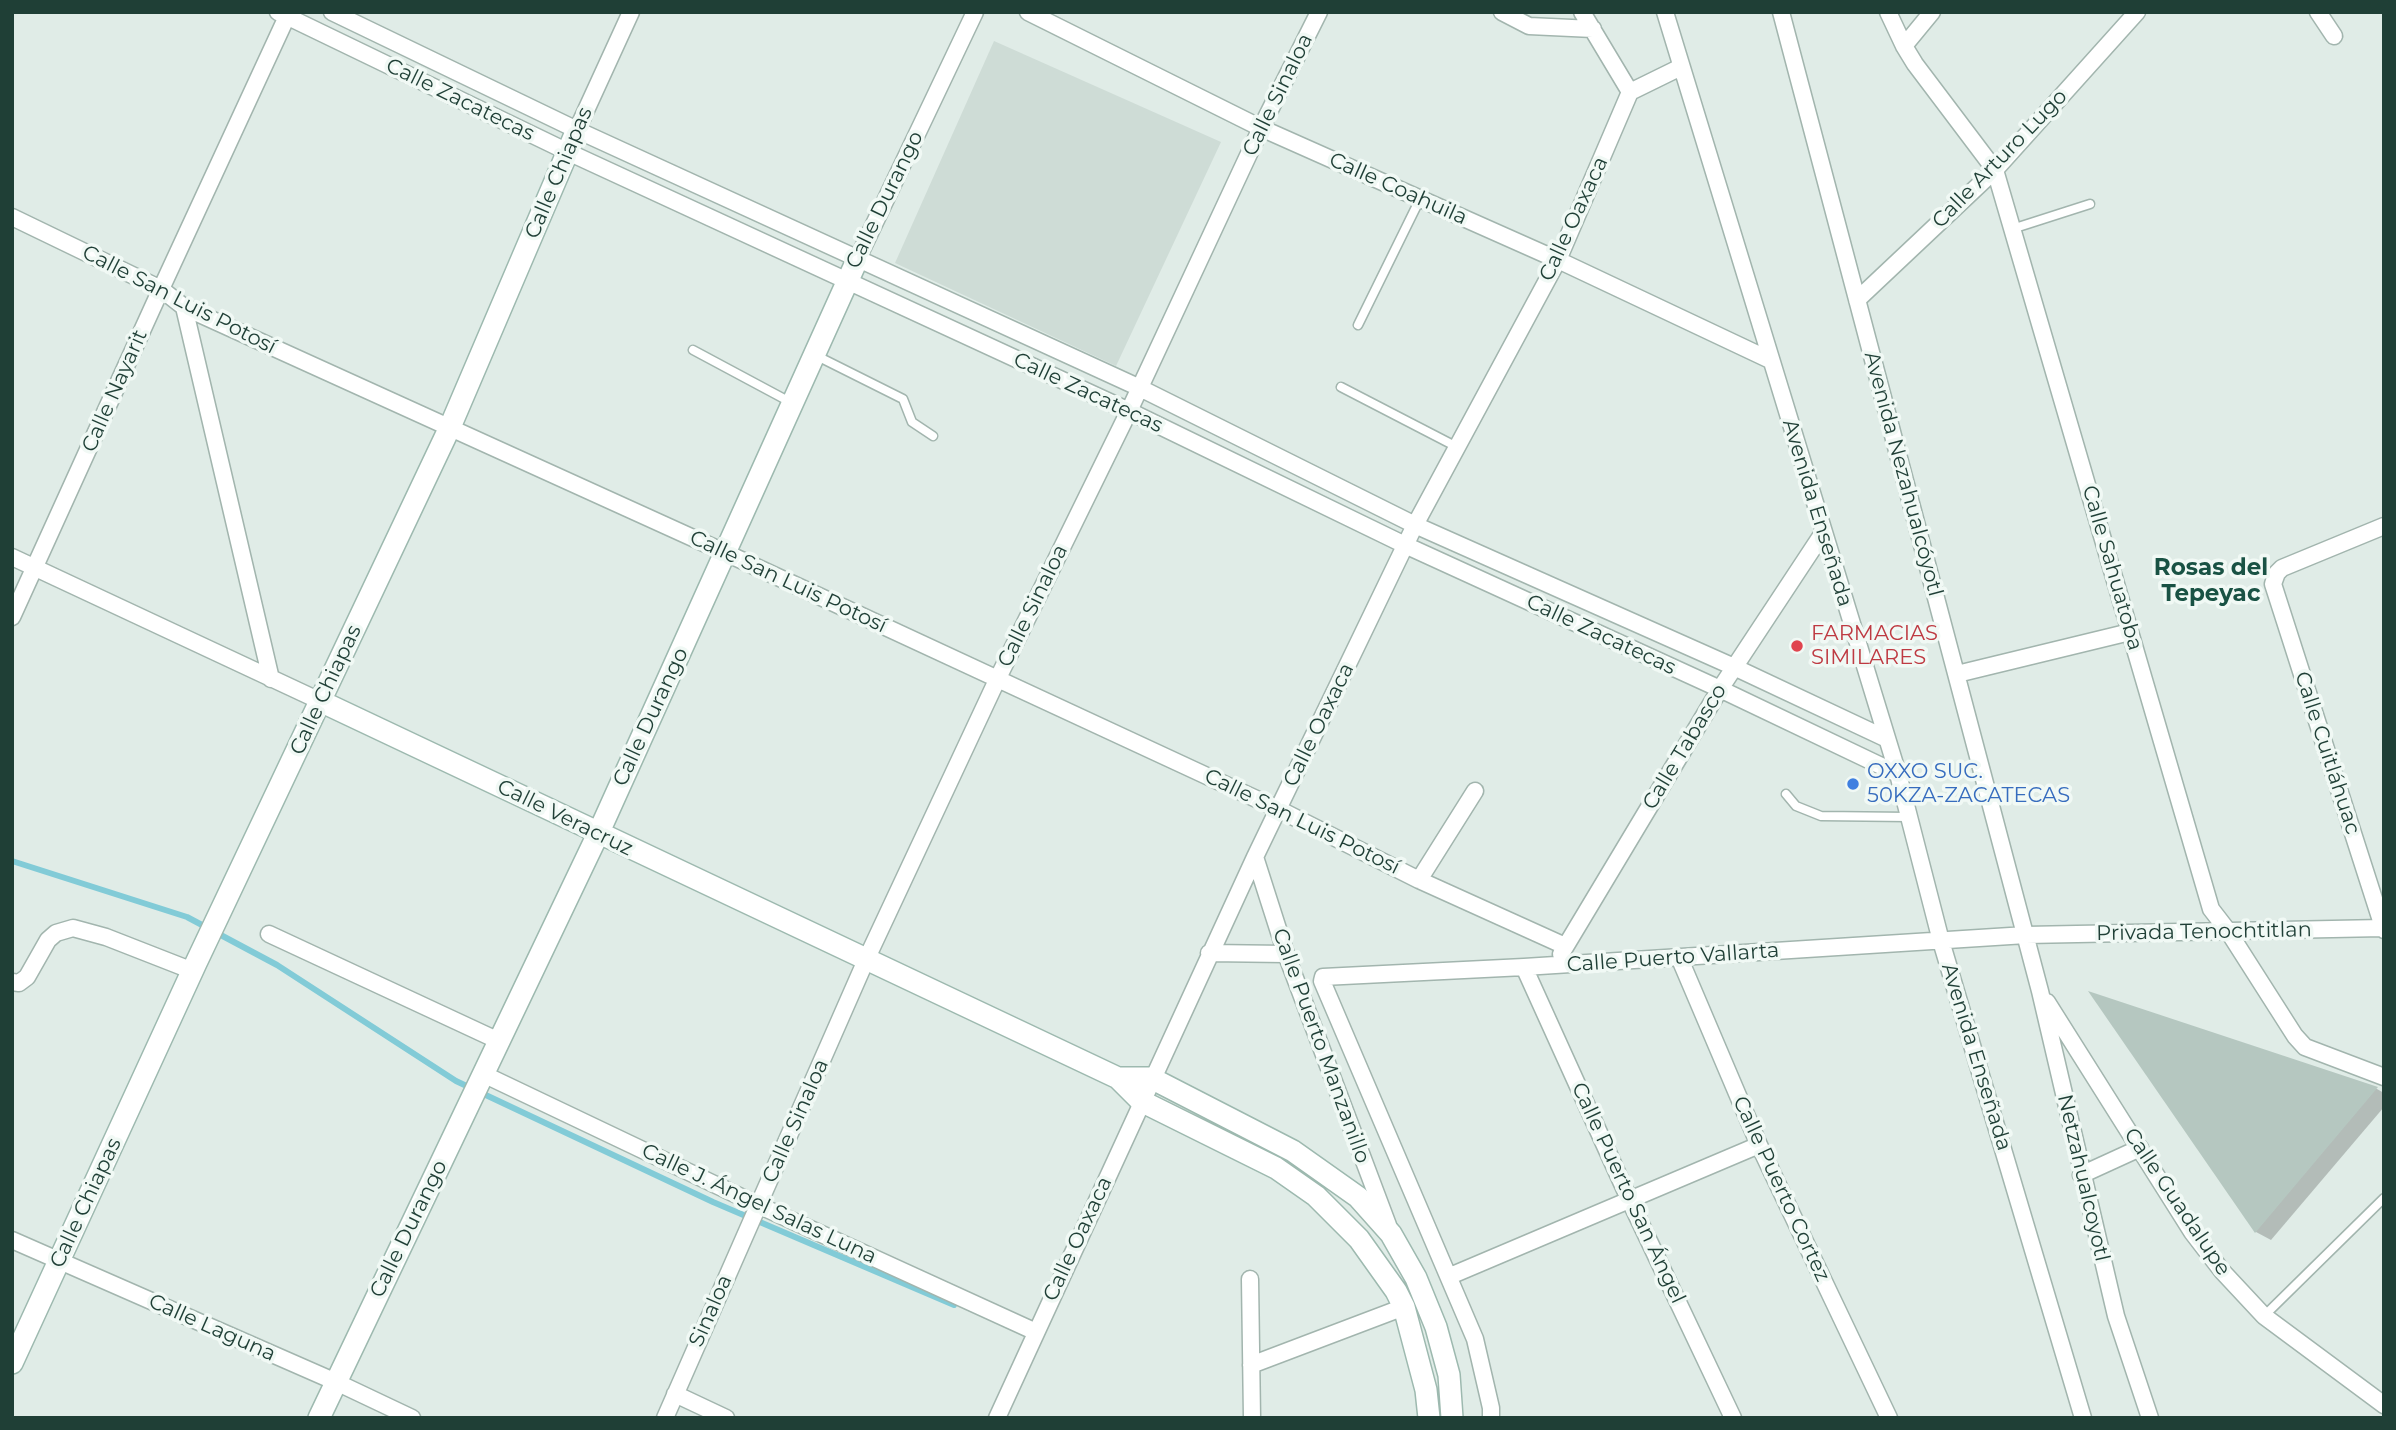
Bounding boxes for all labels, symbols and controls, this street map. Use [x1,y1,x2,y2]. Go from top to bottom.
street label: Calle Sinaloa [1238,30,1318,160]
street label: Calle Zacatecas [382,53,538,147]
street label: Calle Arturo Lugo [1927,84,2073,234]
street label: Calle Chiapas [520,103,598,243]
street label: Calle Durango [841,127,929,273]
street label: Calle Coahuila [1325,147,1471,231]
street label: Calle Oaxaca [1534,153,1614,285]
street label: Calle San Luis Potosí [78,240,280,360]
street label: Calle Nayarit [77,326,153,456]
street label: Calle Zacatecas [1009,347,1167,439]
street label: Avenida Nezahualcóyotl [1858,349,1948,599]
street label: Avenida Enseñada [1776,416,1858,610]
street label: Calle Sahuatoba [2076,483,2148,653]
street label: Calle San Luis Potosí [685,525,891,639]
street label: Calle Sinaloa [993,541,1073,671]
district label: Rosas del Tepeyac [2154,554,2268,608]
street label: Calle Zacatecas [1522,589,1680,681]
street label: Calle Chiapas [285,621,367,759]
place label: FARMACIAS SIMILARES [1811,621,1938,671]
marker: FARMACIAS SIMILARES [1789,638,1805,654]
street label: Calle Durango [608,644,694,790]
street label: Calle Oaxaca [1278,659,1360,791]
street label: Calle Cuitláhuac [2289,668,2365,838]
street label: Calle Tabasco [1638,680,1732,814]
place label: OXXO SUC. 50KZA-ZACATECAS [1867,759,2070,809]
street label: Calle San Luis Potosí [1200,764,1404,880]
street label: Calle Veracruz [493,774,637,862]
marker: OXXO SUC. 50KZA-ZACATECAS [1845,776,1861,792]
street label: Privada Tenochtitlan [2096,918,2312,946]
street label: Calle Puerto Manzanillo [1267,925,1375,1167]
street label: Calle Puerto Vallarta [1566,938,1780,978]
street label: Avenida Enseñada [1935,960,2017,1154]
street label: Calle Sinaloa [757,1055,835,1187]
street label: Calle Puerto San Ángel [1566,1078,1690,1308]
street label: Calle Puerto Cortez [1727,1092,1835,1286]
street label: Netzahualcoyotl [2052,1092,2114,1264]
street label: Calle Guadalupe [2118,1123,2236,1281]
street label: Calle Chiapas [45,1134,127,1272]
street label: Calle J. Ángel Salas Luna [638,1138,880,1270]
street label: Calle Durango [365,1156,453,1302]
street label: Calle Oaxaca [1038,1173,1118,1305]
street label: Sinaloa [684,1271,738,1351]
street label: Calle Laguna [145,1289,279,1367]

